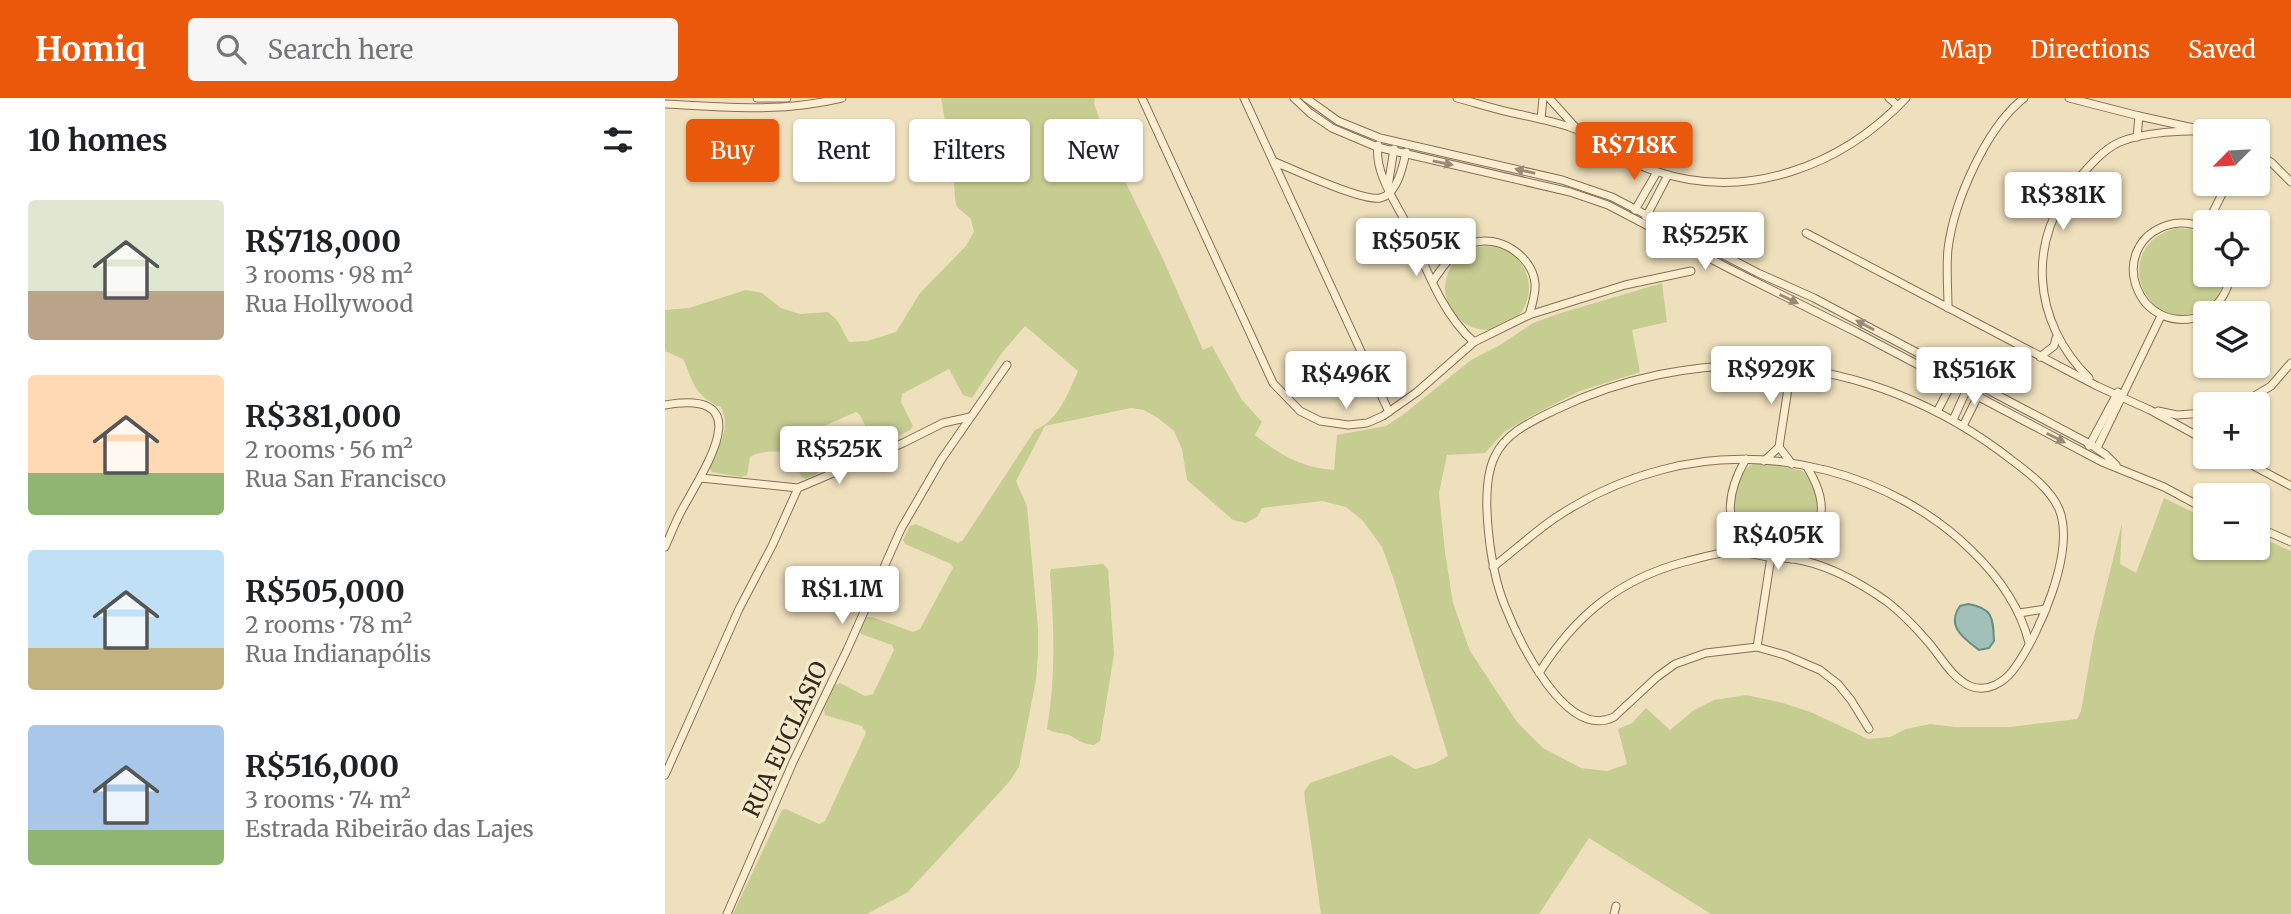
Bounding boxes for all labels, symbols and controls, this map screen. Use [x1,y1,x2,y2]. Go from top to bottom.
search box [188,18,678,81]
text: Homiq [35,29,146,70]
icon: search [212,30,250,68]
text: Search here [268,33,413,66]
text: Map [1941,34,1992,65]
text: Directions [2030,34,2150,65]
text: Saved [2188,34,2256,65]
chip: Buy [686,119,779,182]
chip: Rent [793,119,895,182]
chip: Filters [909,119,1030,182]
chip: New [1044,119,1143,182]
north arrow [2193,119,2270,196]
map controls [2193,119,2270,560]
text: 10 homes [28,121,168,159]
icon: filters [599,121,637,159]
pin: R$718K [1577,122,1691,182]
text: R$718K [1592,130,1676,159]
one-way arrow [1432,157,1454,168]
one-way arrow [1514,165,1536,176]
pin: R$381K [2006,172,2120,232]
text: R$381K [2021,180,2105,209]
button: locate [2193,210,2270,287]
pin: R$525K [1648,212,1762,272]
pin: R$505K [1359,218,1473,278]
text: R$525K [1662,220,1748,249]
text: R$718,000 [245,222,401,260]
text: R$505K [1372,226,1460,255]
icon: home [84,228,168,312]
text: 3 rooms · 98 m² [245,260,413,289]
text: Rua Hollywood [245,289,413,318]
one-way arrow [1780,292,1800,304]
button: layers [2193,301,2270,378]
one-way arrow [1855,320,1875,331]
pin: R$929K [1714,346,1828,406]
pin: R$516K [1917,348,2031,407]
pin: R$496K [1289,352,1403,411]
text: R$929K [1727,354,1815,383]
text: R$516K [1932,355,2016,384]
text: R$496K [1301,359,1391,388]
button: + [2193,392,2270,469]
text: R$381,000 [245,397,401,435]
icon: home [84,403,168,487]
pin: R$525K [782,426,896,486]
one-way arrow [2047,431,2067,443]
text: R$525K [796,434,882,463]
text: 2 rooms · 56 m² [245,435,413,464]
text: Rua San Francisco [245,464,446,493]
button: − [2193,483,2270,560]
pin: R$405K [1721,512,1835,572]
text: R$405K [1733,520,1823,549]
pin: R$1.1M [785,566,899,626]
text: R$505,000 [245,572,405,610]
text: R$1.1M [801,574,883,603]
icon: home [84,578,168,662]
text: 2 rooms · 78 m² [245,610,412,639]
text: Rua Indianapólis [245,639,431,668]
street label: RUA EUCLÁSIO [736,656,834,822]
text: R$516,000 [245,747,399,785]
icon: home [84,753,168,837]
text: 3 rooms · 74 m² [245,785,411,814]
text: Estrada Ribeirão das Lajes [245,814,534,843]

